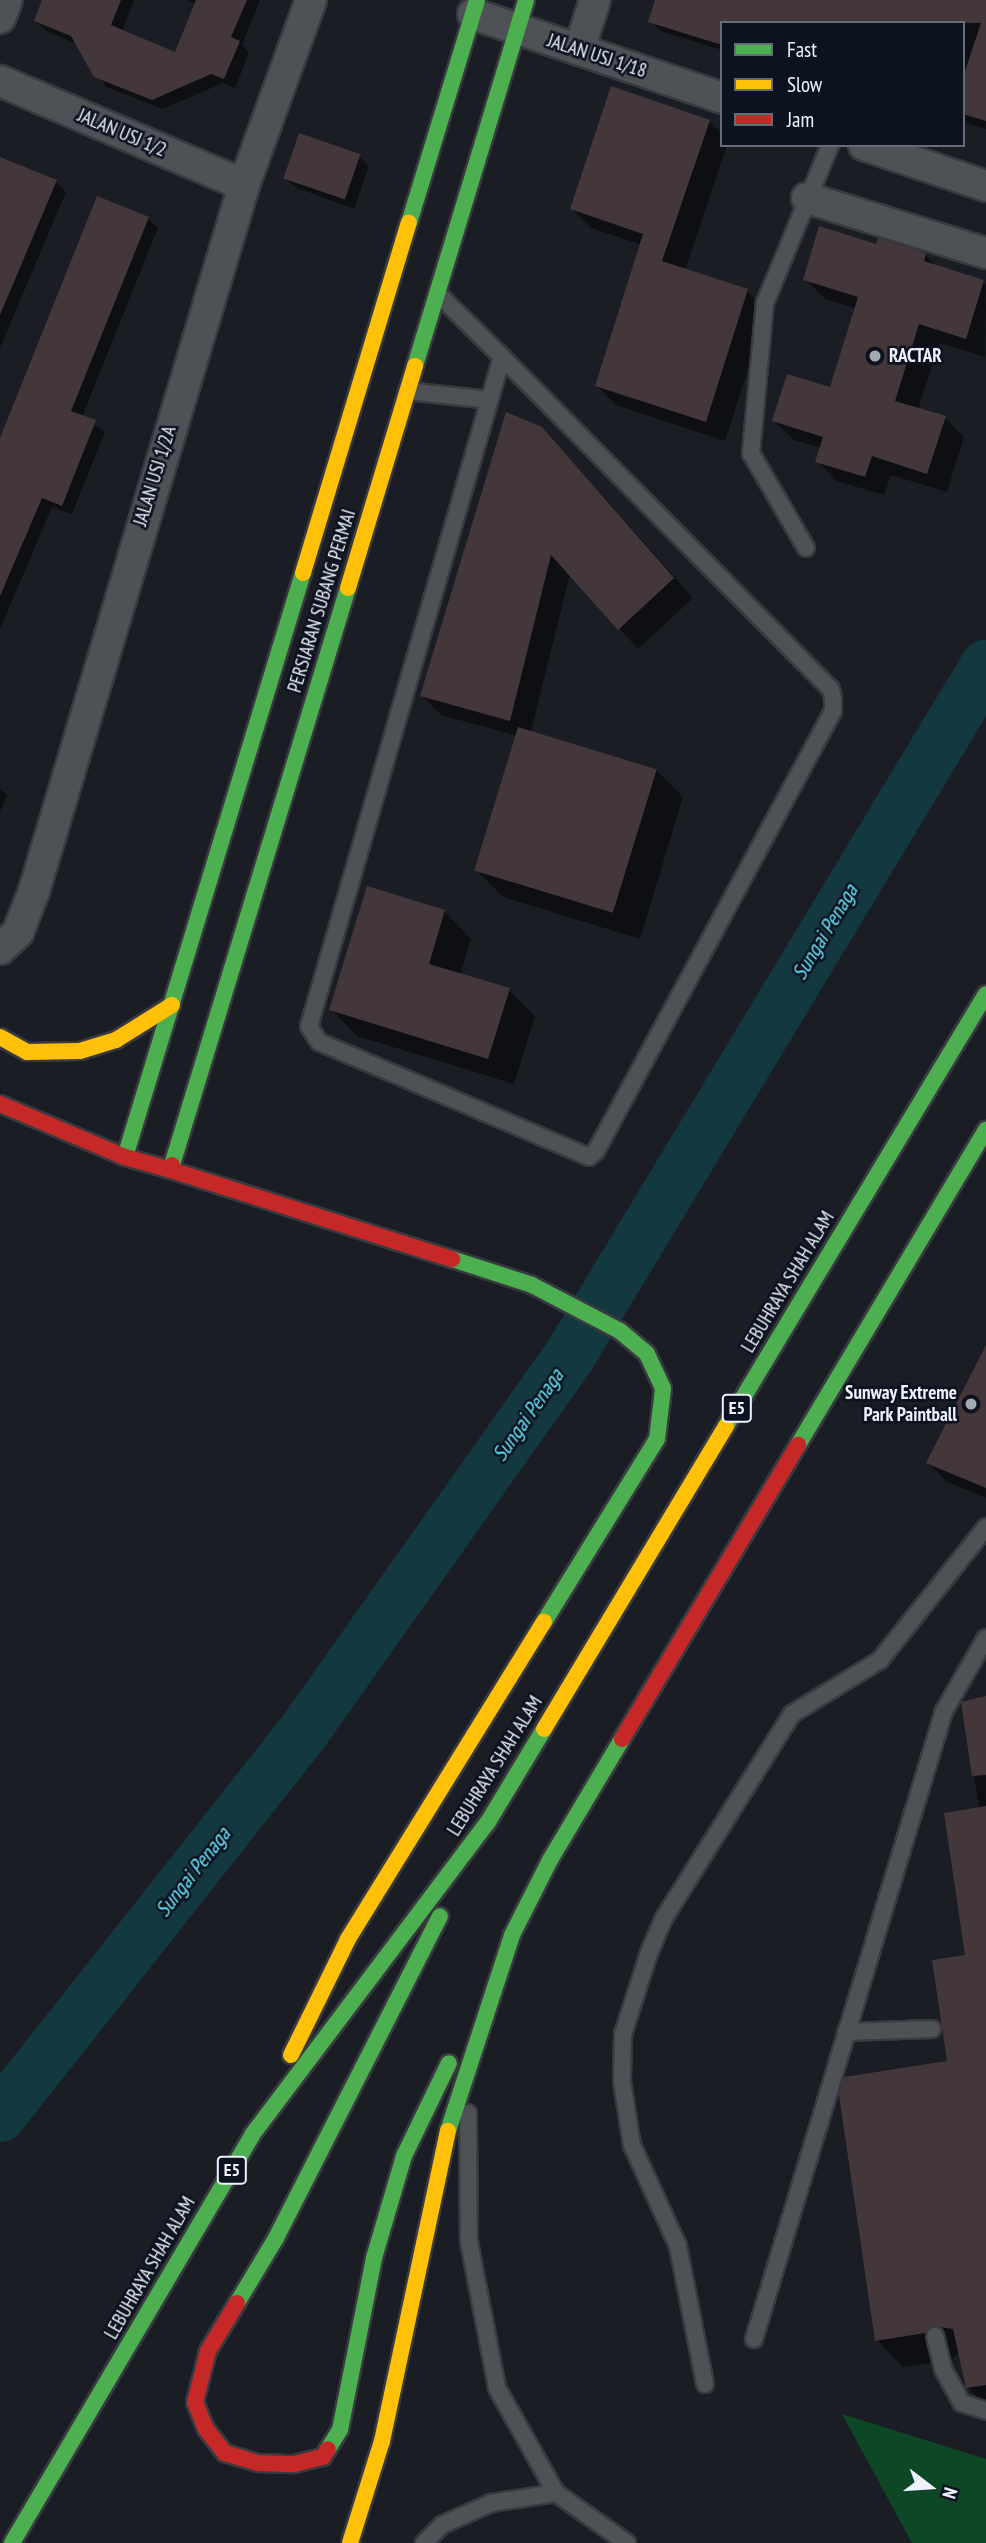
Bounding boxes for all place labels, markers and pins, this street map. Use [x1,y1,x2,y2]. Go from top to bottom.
place label: RACTAR [889,345,942,367]
marker: RACTAR [867,348,883,364]
place label: Sunway Extreme Park Paintball [845,1382,957,1426]
marker: Sunway Extreme Park Paintball [963,1396,979,1412]

